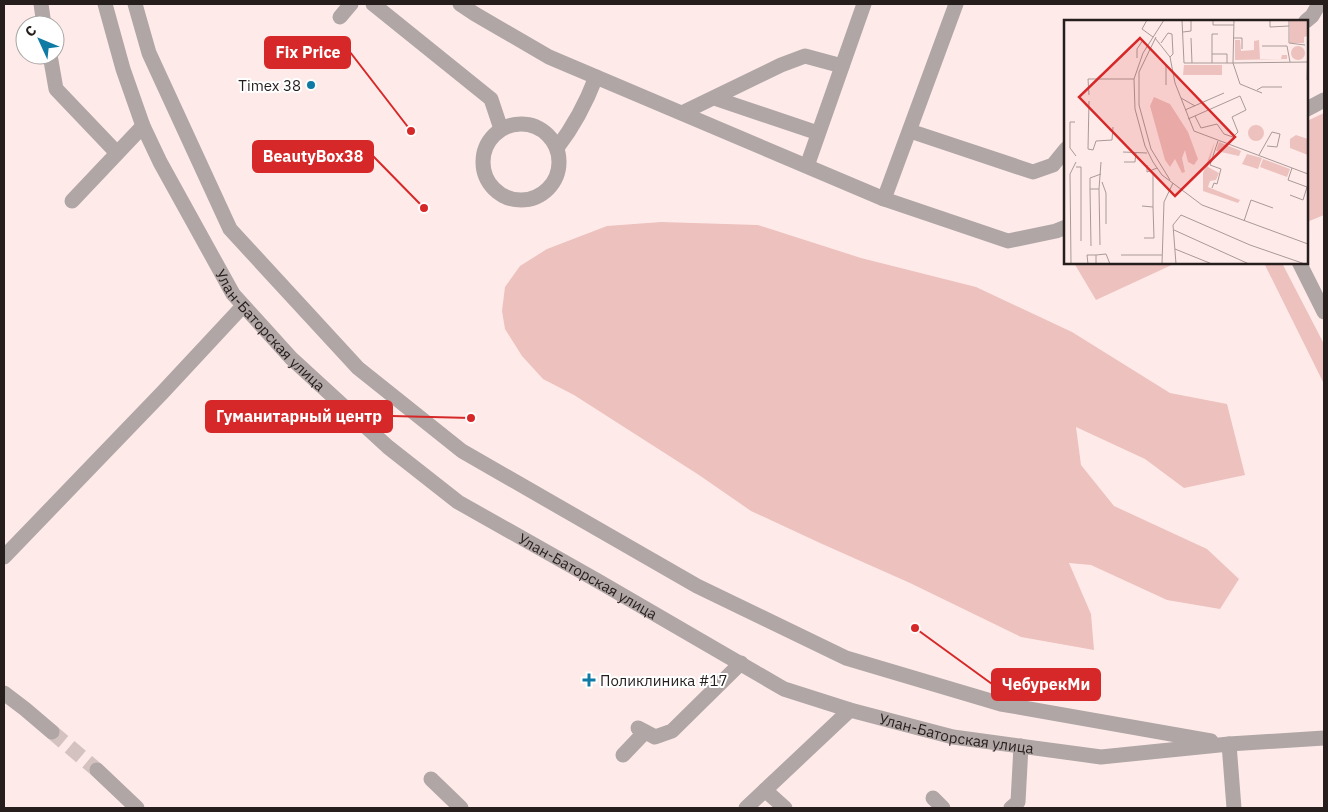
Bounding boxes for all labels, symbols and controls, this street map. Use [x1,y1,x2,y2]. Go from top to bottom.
north arrow [15,15,65,65]
inset map [1064,20,1308,264]
text: С [21,21,40,41]
callout: Fix Price [265,37,350,68]
text: Fix Price [275,42,341,62]
place label: Timex 38 [238,76,301,95]
marker: Timex 38 [305,79,317,91]
callout: BeautyBox38 [253,141,373,172]
text: BeautyBox38 [263,146,363,166]
street label: Улан-Баторская улица [212,266,330,395]
callout: Гуманитарный центр [206,401,392,432]
text: Гуманитарный центр [216,406,382,426]
street label: Улан-Баторская улица [515,528,661,623]
callout: ЧебурекМи [992,669,1100,700]
place label: Поликлиника #17 [600,671,728,690]
marker: Поликлиника #17 [582,673,596,687]
text: ЧебурекМи [1002,674,1090,694]
street label: Улан-Баторская улица [877,709,1035,757]

